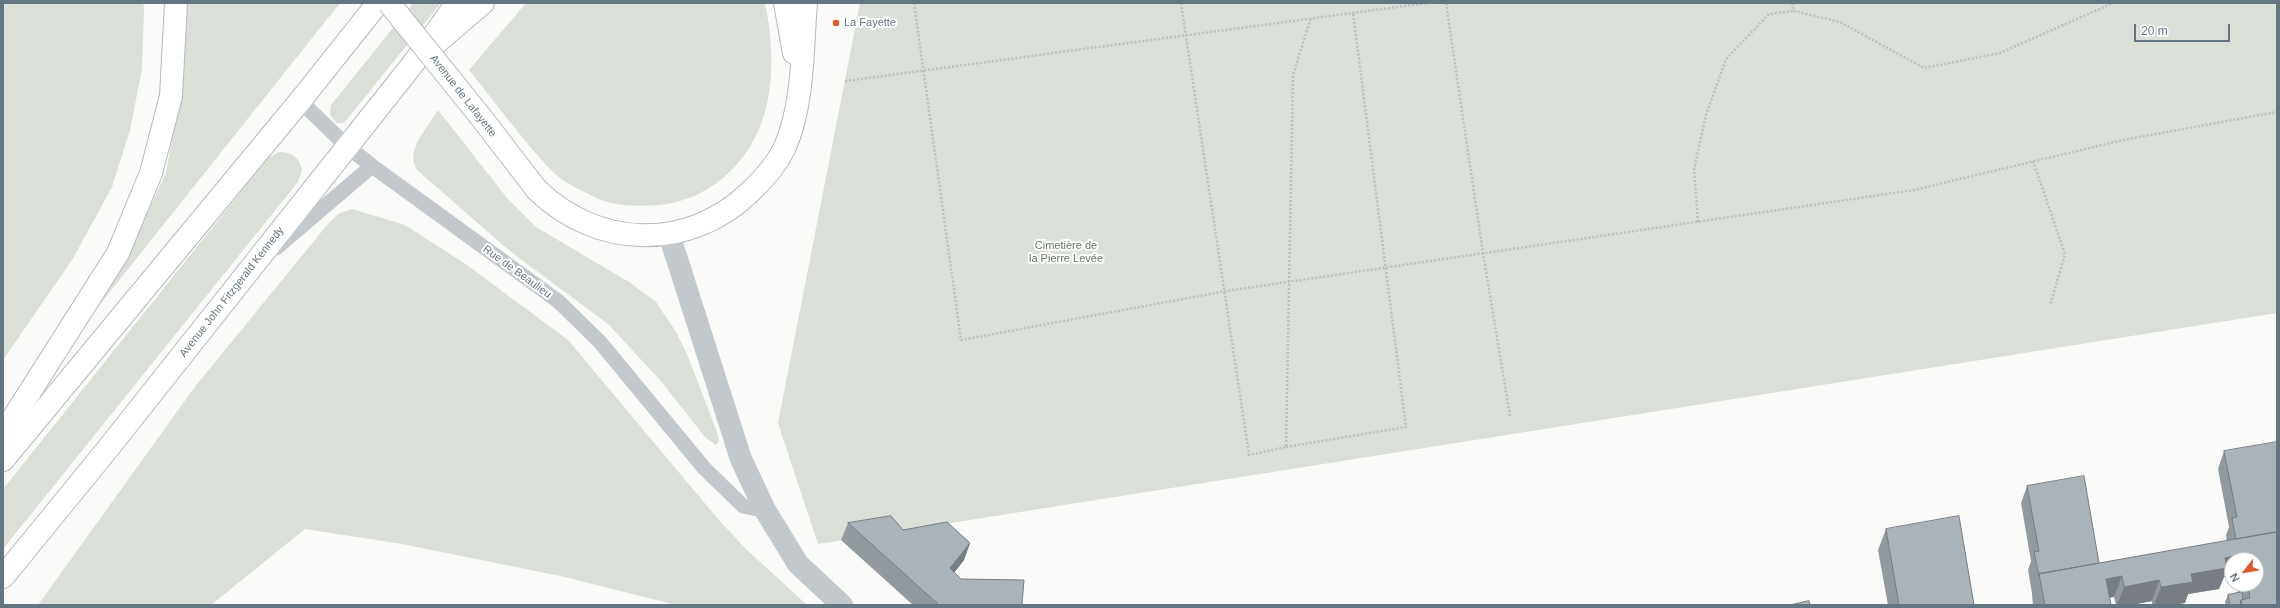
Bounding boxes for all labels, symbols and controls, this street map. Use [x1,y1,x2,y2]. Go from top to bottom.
place label: La Fayette [844,16,896,30]
scale bar [2136,16,2232,42]
marker: La Fayette [831,18,841,28]
text: 20 m [2141,24,2168,38]
street label: Avenue de Lafayette [427,52,499,140]
street label: Avenue John Fitzgerald Kennedy [177,224,287,360]
park label: Cimetière de la Pierre Levée [1029,239,1103,265]
street label: Rue de Beaulieu [480,243,554,301]
north arrow [2224,552,2264,592]
text: N [2227,571,2242,584]

